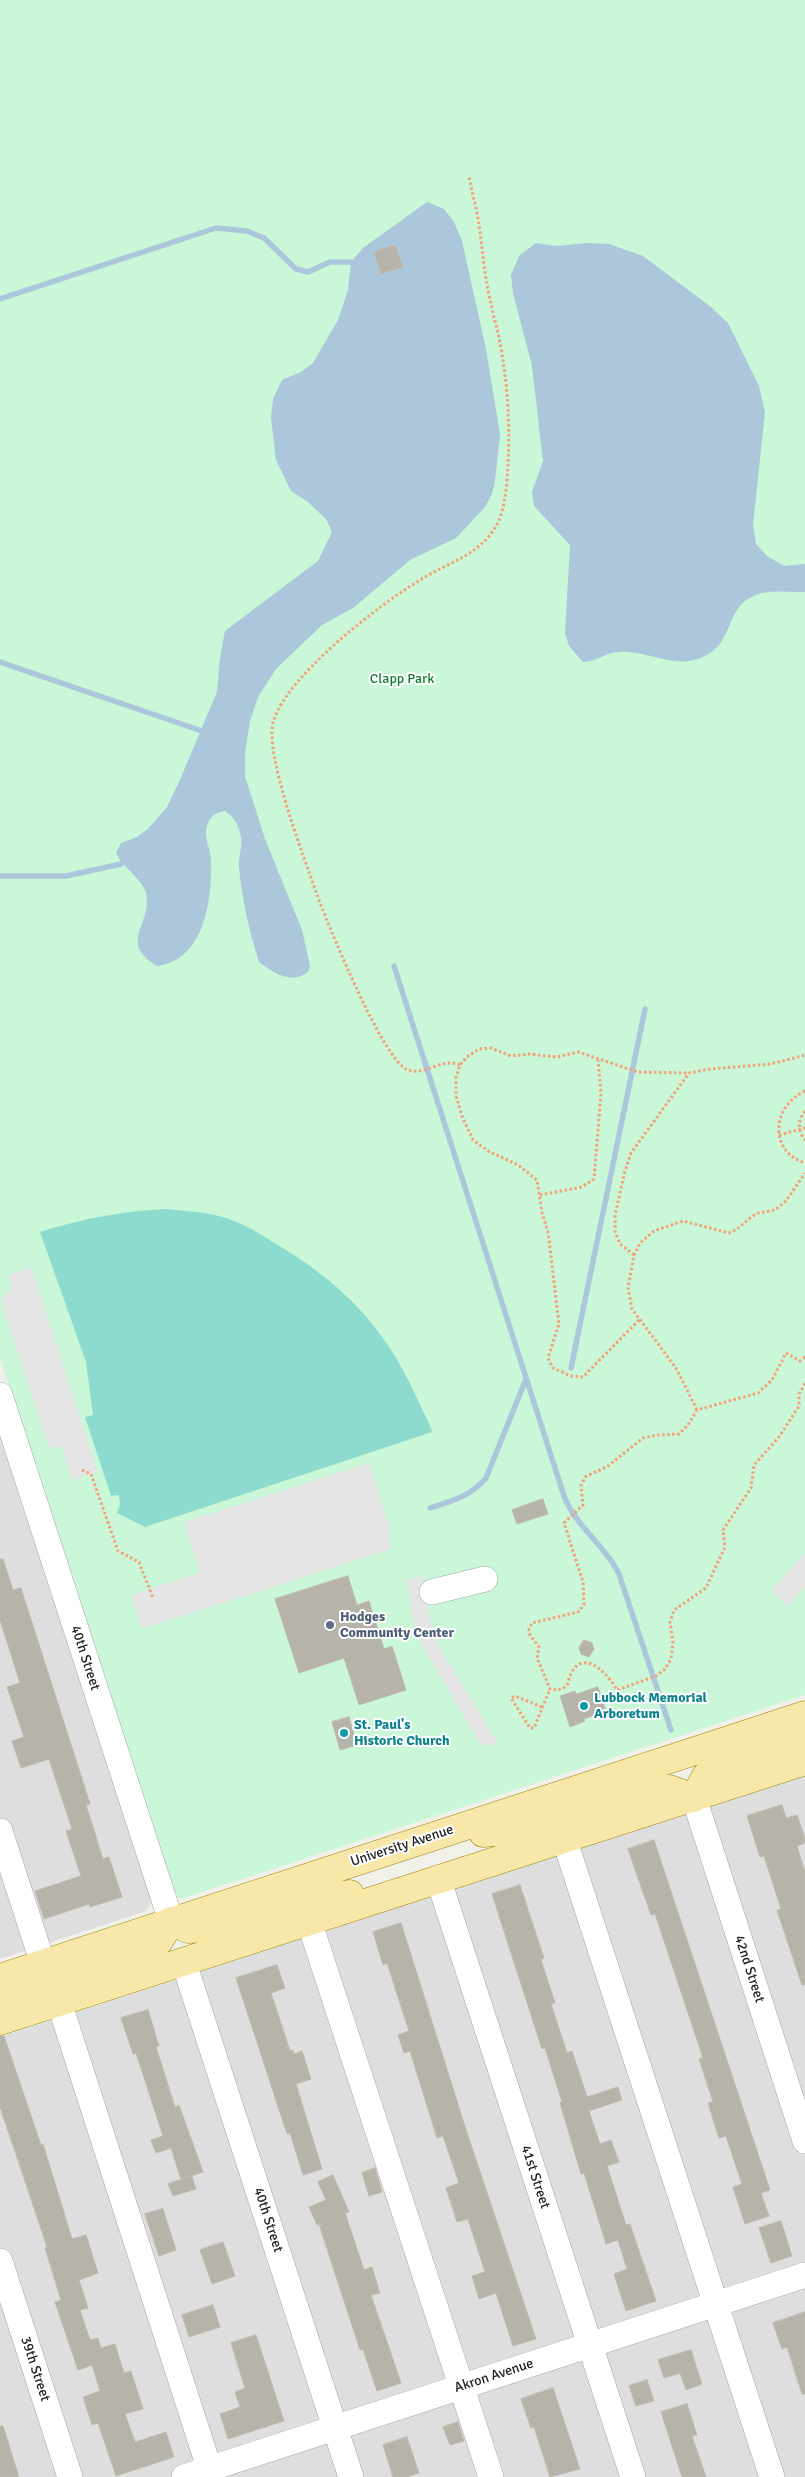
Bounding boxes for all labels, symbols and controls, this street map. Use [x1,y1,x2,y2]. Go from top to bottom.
park label: Clapp Park [370,671,434,687]
place label: Hodges Community Center [340,1609,454,1641]
marker: Hodges Community Center [324,1619,336,1631]
street label: 40th Street [67,1623,103,1693]
place label: Lubbock Memorial Arboretum [594,1690,707,1722]
marker: Lubbock Memorial Arboretum [578,1700,590,1712]
place label: St. Paul's Historic Church [354,1717,450,1750]
marker: St. Paul's Historic Church [338,1727,350,1739]
street label: University Avenue [348,1821,456,1871]
street label: 42nd Street [730,1933,768,2005]
street label: 41st Street [517,2143,553,2211]
street label: 40th Street [250,2185,286,2255]
street label: 39th Street [17,2334,53,2404]
street label: Akron Avenue [452,2355,536,2397]

